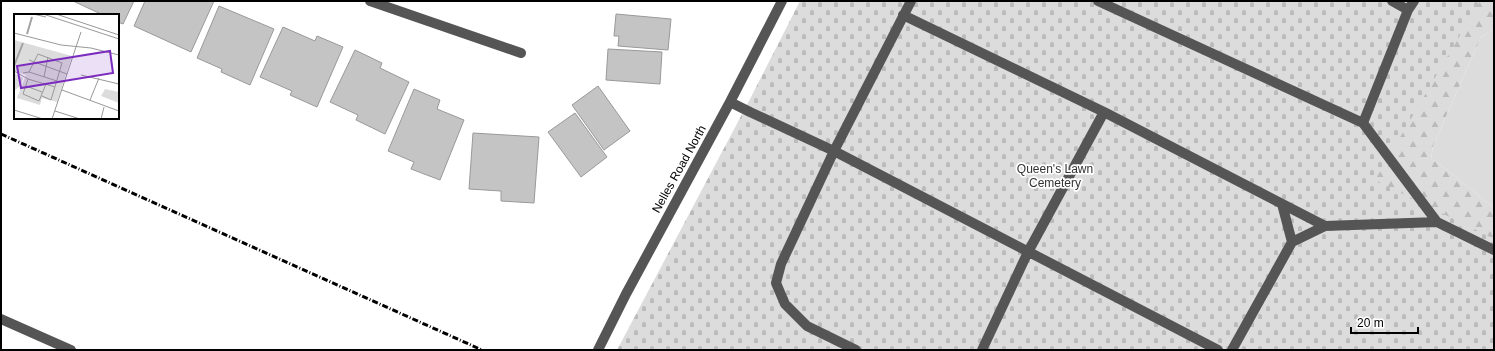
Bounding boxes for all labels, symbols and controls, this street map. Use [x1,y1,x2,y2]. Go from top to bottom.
inset map [14,14,119,119]
street label: Nelles Road North [649,123,709,215]
park label: Queen's Lawn Cemetery [1017,162,1093,190]
scale bar [1351,309,1418,335]
text: 20 m [1357,316,1384,330]

